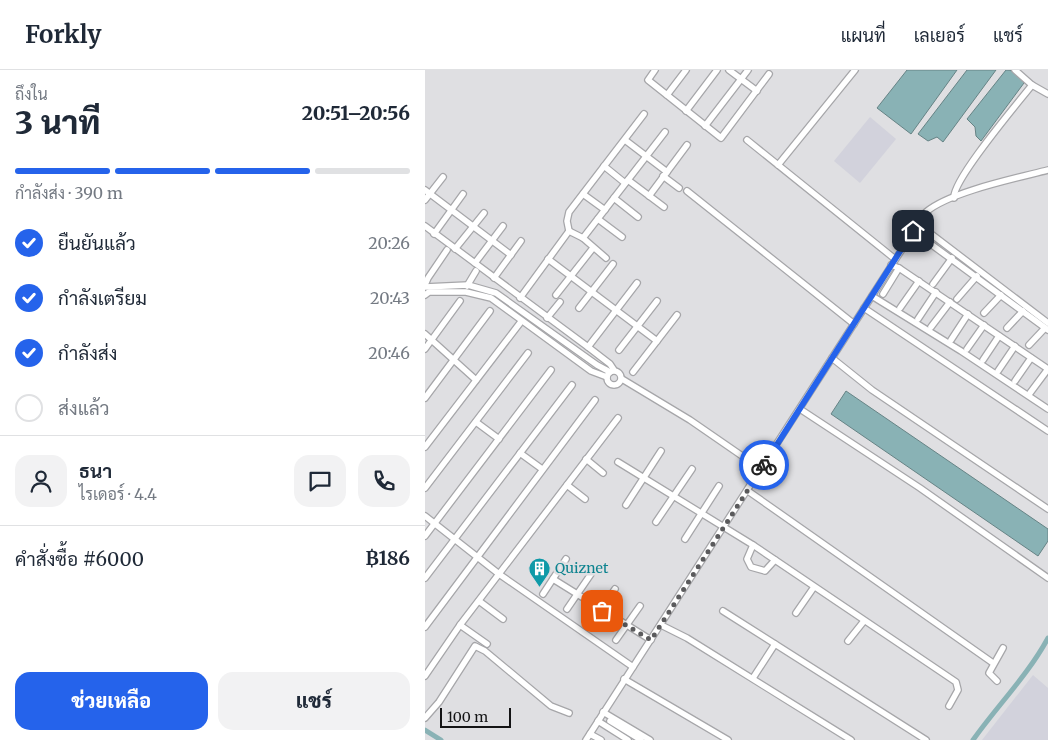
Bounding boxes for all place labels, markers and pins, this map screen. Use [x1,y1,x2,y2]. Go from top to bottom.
pin [892,210,934,252]
building icon: Quiznet [527,556,551,587]
place label: Quiznet [555,559,609,577]
pin [581,590,623,632]

